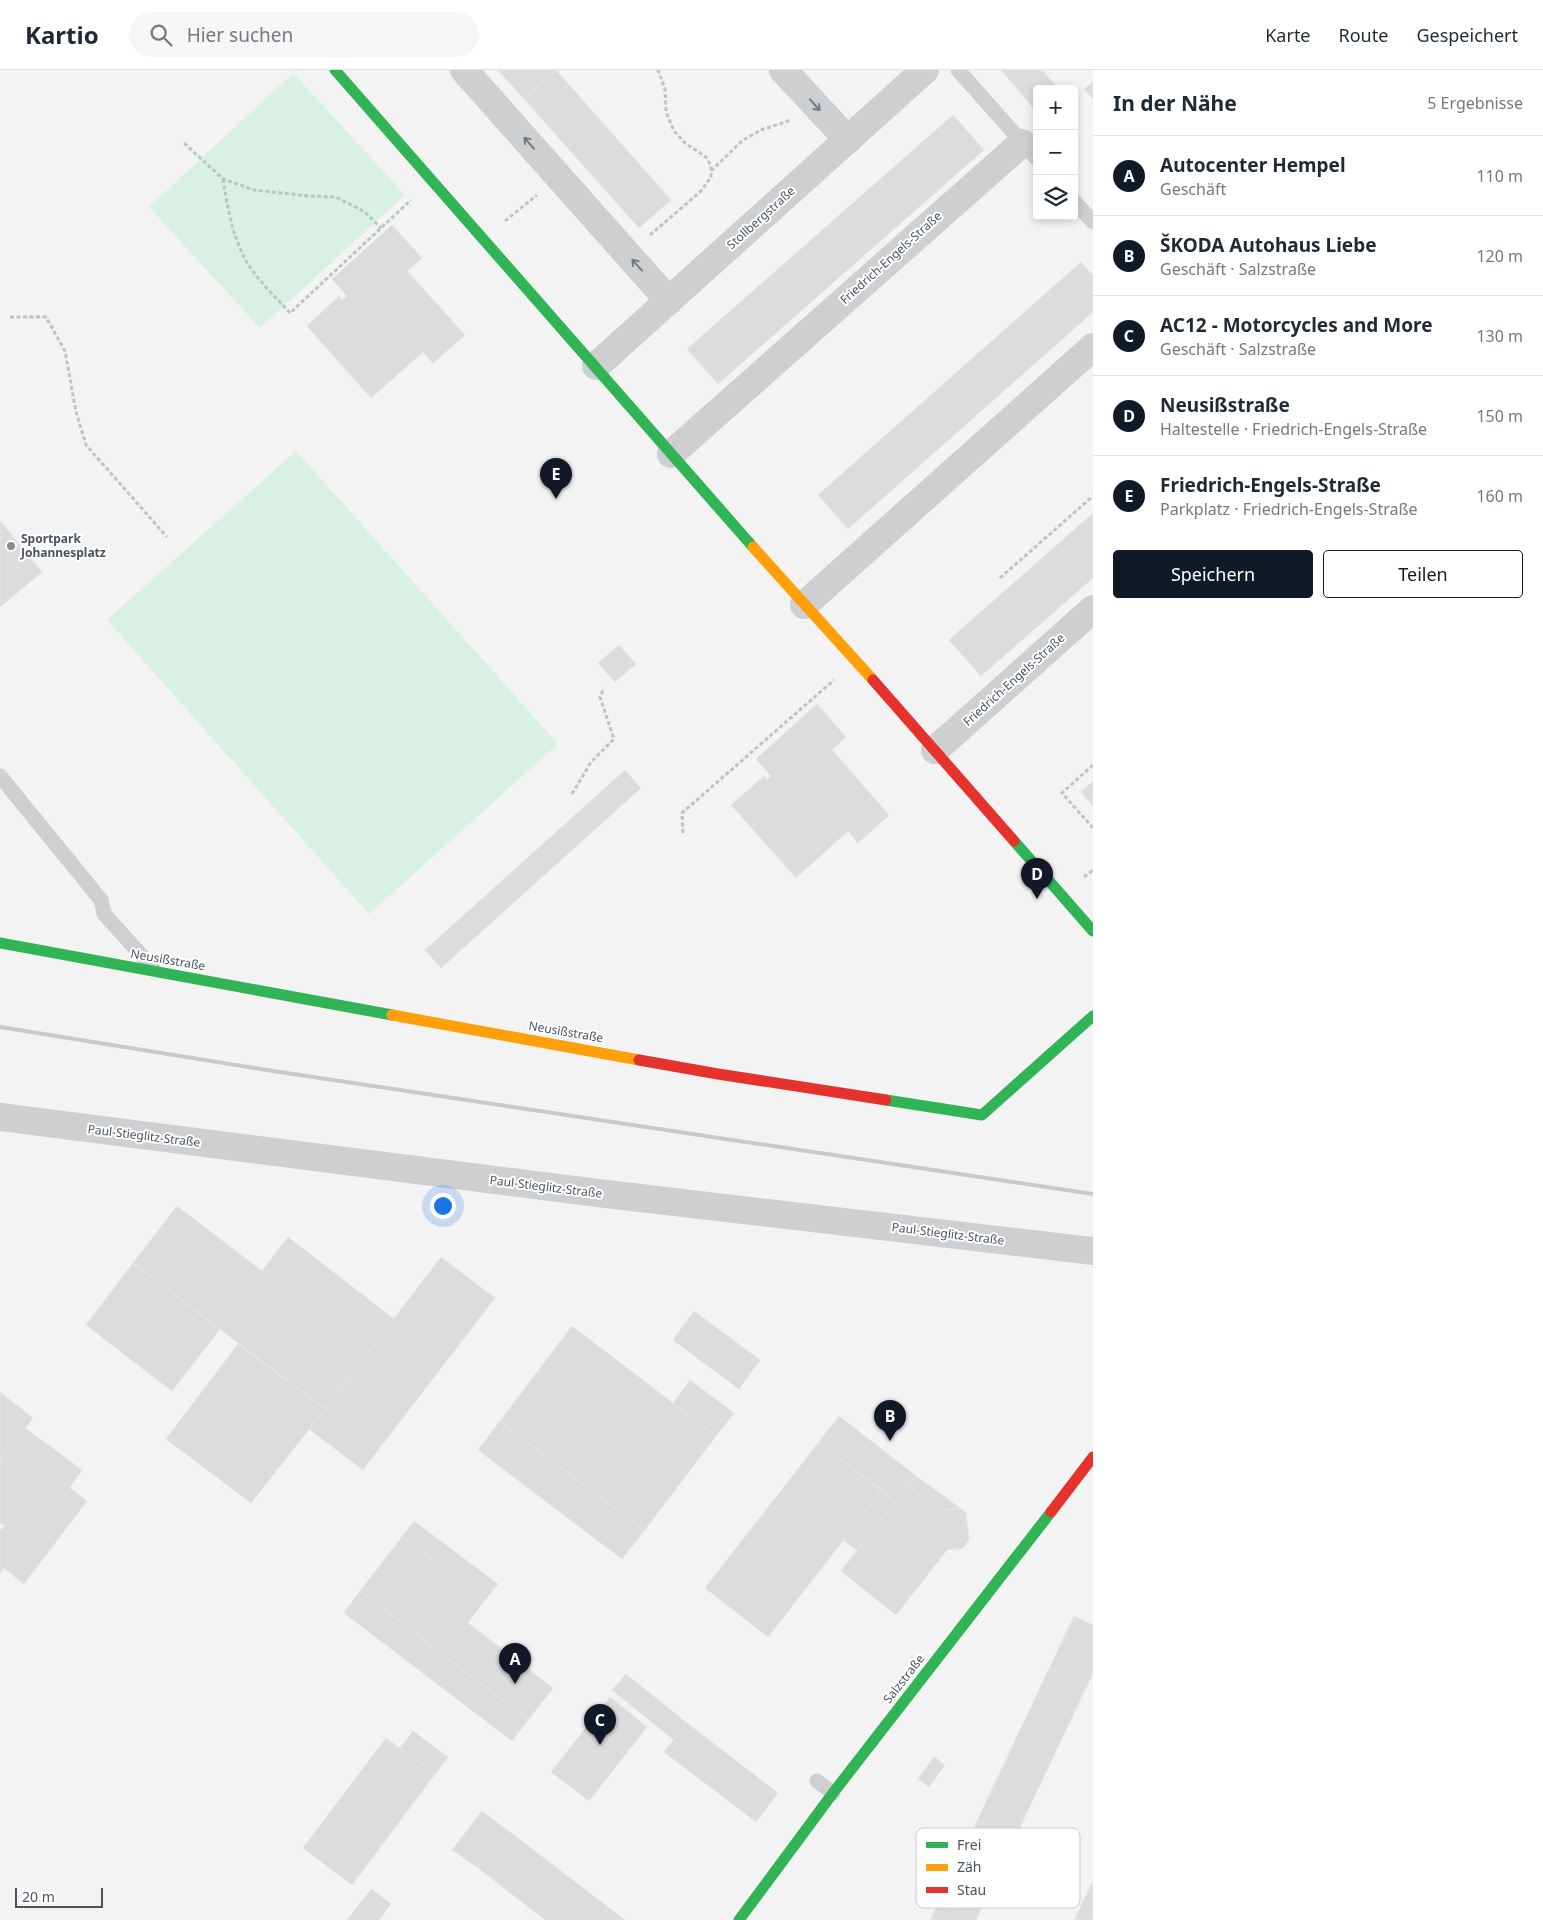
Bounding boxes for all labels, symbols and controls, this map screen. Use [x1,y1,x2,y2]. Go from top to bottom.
search box [129,12,479,57]
text: Kartio [25,18,99,51]
icon: search [147,21,175,49]
text: Hier suchen [187,22,293,48]
text: Karte [1265,23,1311,47]
text: Route [1339,23,1388,47]
text: Gespeichert [1416,23,1518,47]
map controls [1033,85,1078,220]
button: + [1033,85,1078,130]
text: In der Nähe [1113,89,1237,117]
text: 5 Ergebnisse [1427,92,1523,114]
one-way arrow [809,99,821,112]
button: − [1033,130,1078,175]
one-way arrow [523,137,535,150]
text: Autocenter Hempel [1160,152,1346,178]
text: A [1123,165,1135,187]
text: 110 m [1476,165,1523,187]
button: layers [1033,175,1078,220]
text: Geschäft [1160,178,1226,200]
street label: Stollbergstraße [723,182,799,253]
street label: Friedrich-Engels-Straße [836,207,945,308]
text: ŠKODA Autohaus Liebe [1160,232,1377,258]
text: B [1124,245,1134,267]
text: 120 m [1476,245,1523,267]
one-way arrow [631,258,642,271]
text: Geschäft · Salzstraße [1160,258,1316,280]
text: AC12 - Motorcycles and More [1160,312,1433,338]
text: C [1124,325,1134,347]
text: 130 m [1476,325,1523,347]
text: Geschäft · Salzstraße [1160,338,1316,360]
text: Neusißstraße [1160,392,1290,418]
text: D [1123,405,1135,427]
text: 150 m [1476,405,1523,427]
text: Haltestelle · Friedrich-Engels-Straße [1160,418,1427,440]
pin: E [540,458,572,499]
text: Friedrich-Engels-Straße [1160,472,1381,498]
text: E [1125,485,1133,507]
text: 160 m [1476,485,1523,507]
text: Parkplatz · Friedrich-Engels-Straße [1160,498,1418,520]
place label: Sportpark Johannesplatz [20,530,106,561]
marker: Sportpark Johannesplatz [5,540,17,552]
button: Speichern [1113,550,1313,598]
button: Teilen [1323,550,1523,598]
street label: Friedrich-Engels-Straße [959,629,1068,730]
pin: D [1021,858,1053,899]
street label: Neusißstraße [129,945,207,974]
street label: Neusißstraße [527,1017,605,1046]
street label: Paul-Stieglitz-Straße [87,1120,202,1151]
street label: Paul-Stieglitz-Straße [489,1171,604,1202]
your location [430,1193,456,1219]
street label: Paul-Stieglitz-Straße [891,1218,1006,1249]
pin: B [874,1400,906,1441]
pin: A [499,1643,531,1684]
street label: Salzstraße [879,1650,928,1707]
pin: C [584,1704,616,1745]
legend [916,1828,1080,1908]
text: Frei [957,1835,981,1854]
text: Zäh [957,1857,982,1876]
text: Stau [957,1880,986,1899]
scale bar [15,1885,102,1908]
text: 20 m [22,1887,55,1906]

